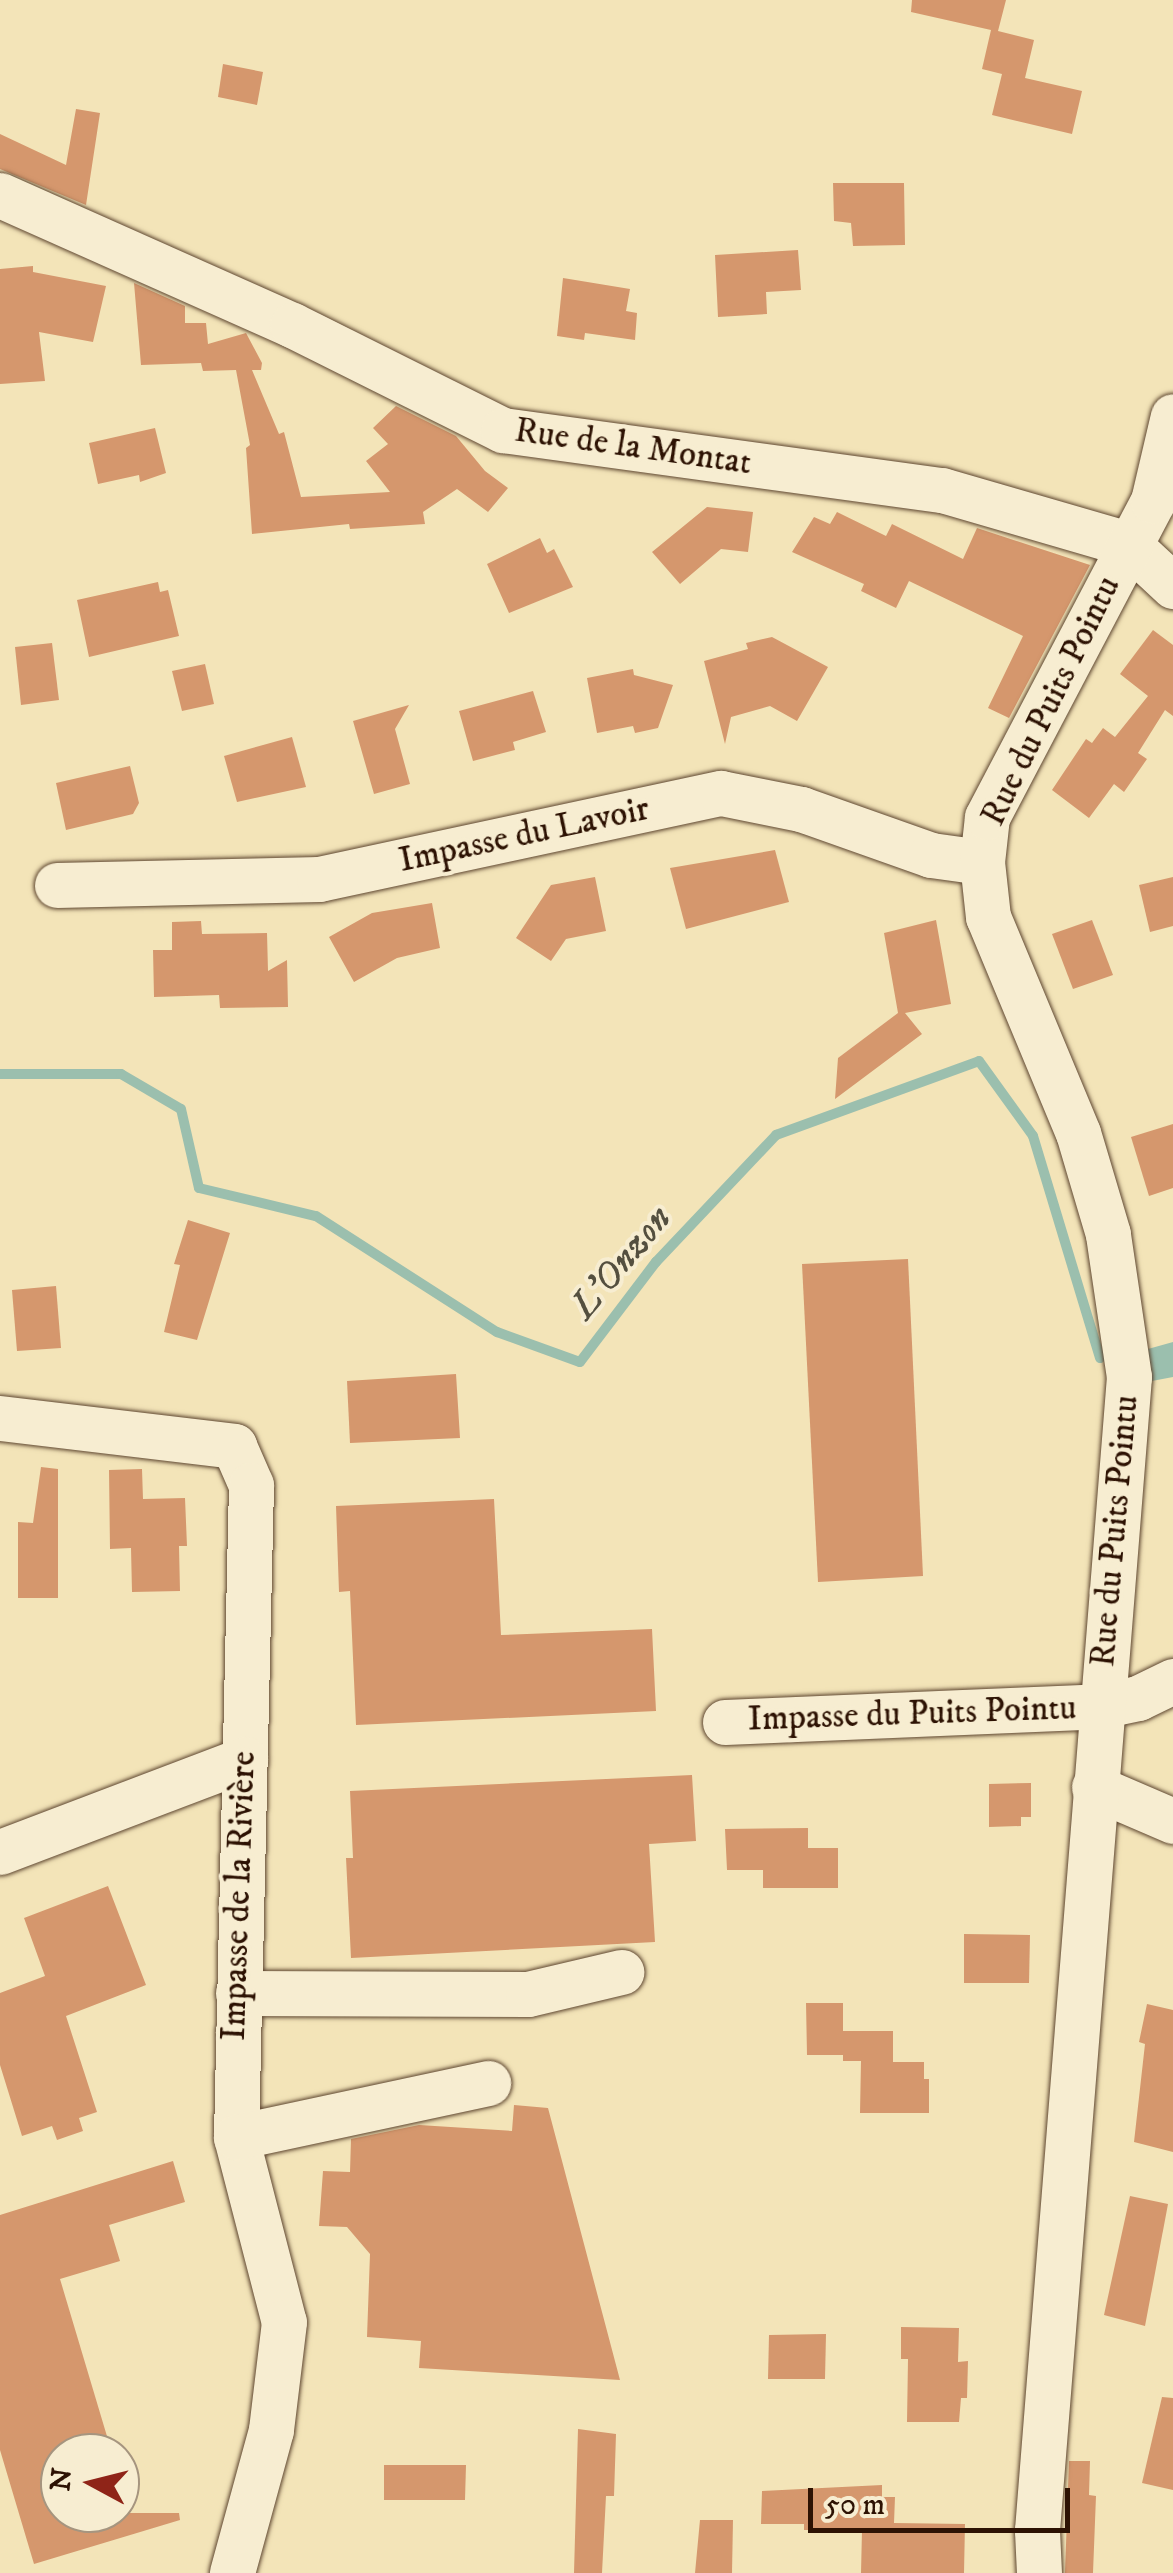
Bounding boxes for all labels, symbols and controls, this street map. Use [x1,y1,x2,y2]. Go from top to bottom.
street label: Rue de la Montat [512,410,754,484]
street label: Rue du Puits Pointu [972,569,1130,833]
street label: Impasse du Lavoir [395,788,653,882]
water label: L'Onzon [562,1197,682,1329]
street label: Rue du Puits Pointu [1082,1393,1148,1669]
street label: Impasse du Puits Pointu [747,1687,1077,1741]
street label: Impasse de la Rivière [213,1751,265,2041]
north arrow [40,2433,140,2533]
text: N [43,2466,80,2493]
scale bar [813,2468,1076,2530]
text: 50 m [825,2487,885,2524]

